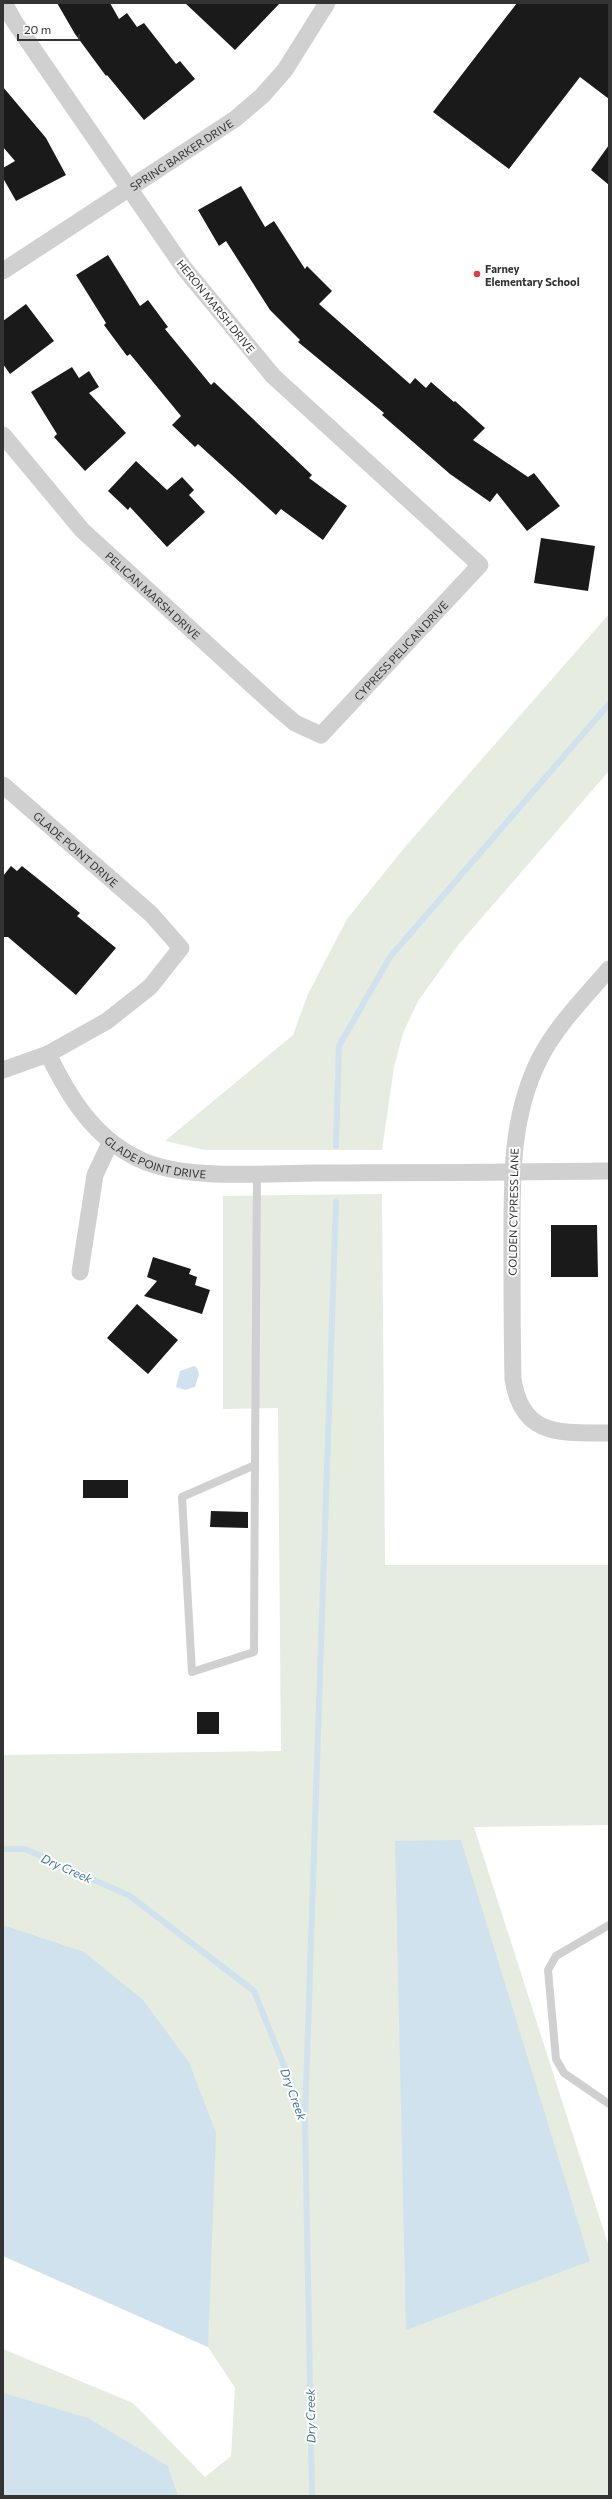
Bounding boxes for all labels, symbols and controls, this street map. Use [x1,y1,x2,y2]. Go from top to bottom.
scale bar [18,16,79,42]
text: 20 m [24,22,51,36]
street label: SPRING BARKER DRIVE [127,116,235,193]
street label: HERON MARSH DRIVE [174,257,258,355]
place label: Farney Elementary School [485,262,580,288]
marker: Farney Elementary School [472,269,482,279]
street label: PELICAN MARSH DRIVE [103,549,203,641]
street label: CYPRESS PELICAN DRIVE [351,598,450,702]
street label: GLADE POINT DRIVE [31,808,121,889]
street label: GLADE POINT DRIVE [102,1133,207,1180]
street label: GOLDEN CYPRESS LANE [505,1148,521,1276]
water label: Dry Creek [39,1851,95,1886]
water label: Dry Creek [278,2066,310,2122]
water label: Dry Creek [303,2388,317,2443]

